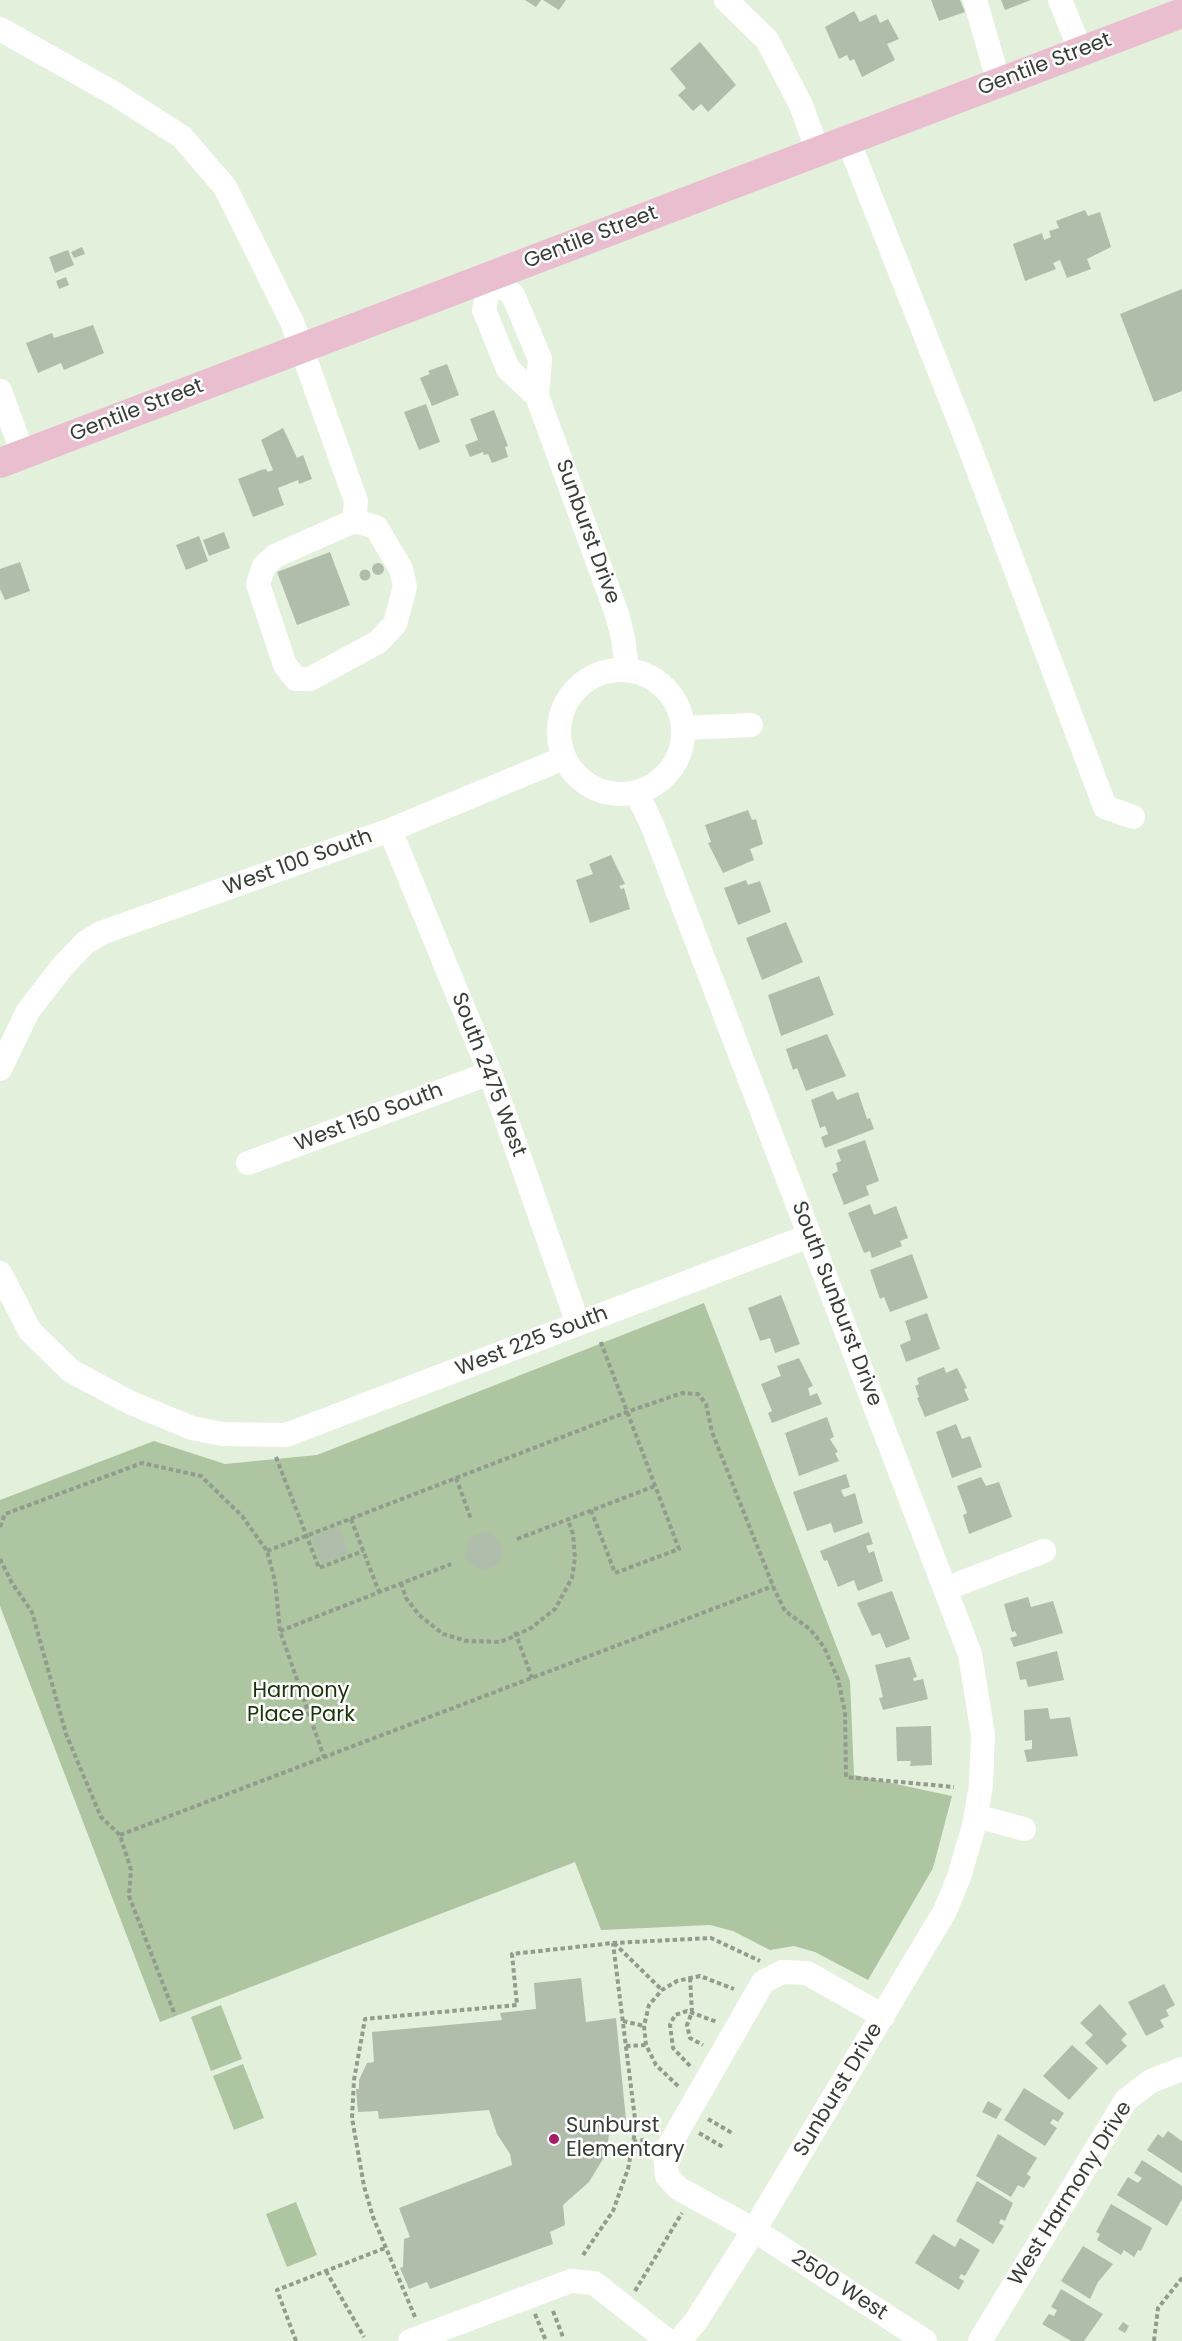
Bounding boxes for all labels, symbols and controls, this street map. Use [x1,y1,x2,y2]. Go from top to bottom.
street label: Gentile Street [975,28,1115,102]
street label: Gentile Street [521,201,661,275]
street label: Gentile Street [67,374,207,448]
street label: Sunburst Drive [549,456,625,608]
street label: West 100 South [220,824,376,902]
street label: South 2475 West [445,989,531,1161]
street label: West 150 South [291,1078,447,1158]
street label: South Sunburst Drive [785,1198,887,1410]
street label: West 225 South [452,1301,612,1383]
park label: Harmony Place Park [247,1679,355,1729]
street label: Sunburst Drive [789,2019,889,2161]
street label: West Harmony Drive [1004,2097,1138,2291]
place label: Sunburst Elementary [566,2114,685,2164]
marker: Sunburst Elementary [547,2132,561,2146]
street label: 2500 West [786,2246,892,2326]

